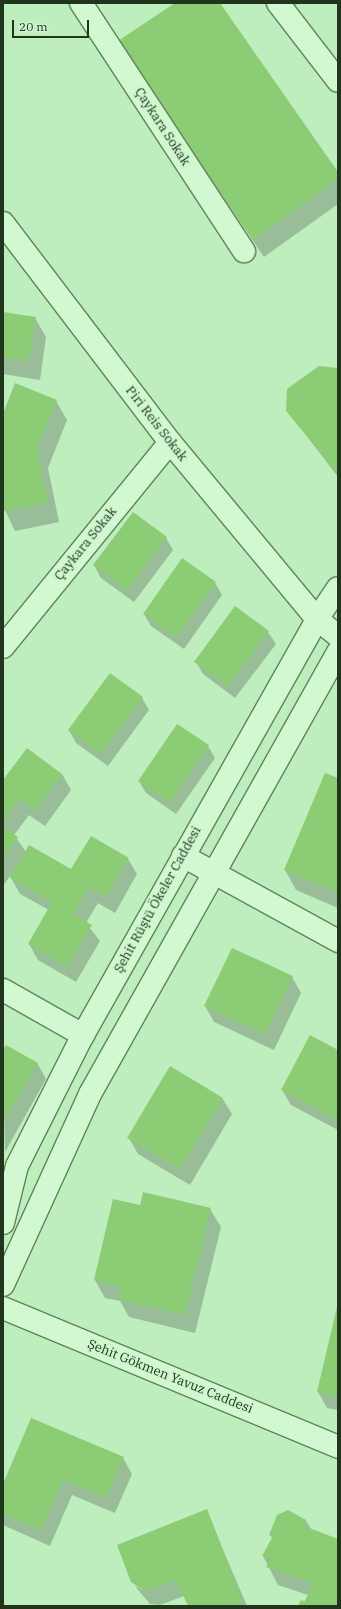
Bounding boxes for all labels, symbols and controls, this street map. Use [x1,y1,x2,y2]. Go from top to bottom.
scale bar [14,12,91,38]
text: 20 m [19,19,48,34]
street label: Çaykara Sokak [131,85,193,169]
street label: Piri Reis Sokak [122,383,190,465]
street label: Çaykara Sokak [52,504,120,584]
street label: Şehit Rüştü Ökeler Caddesi [111,824,205,976]
street label: Şehit Gökmen Yavuz Caddesi [85,1337,255,1417]

